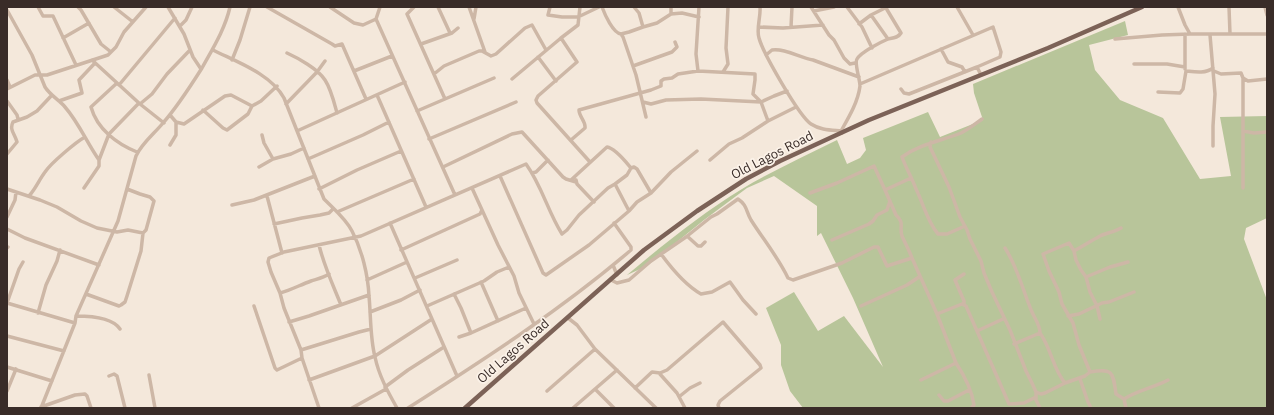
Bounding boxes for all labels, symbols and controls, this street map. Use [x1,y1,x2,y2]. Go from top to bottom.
street label: Old Lagos Road [728,127,816,183]
street label: Old Lagos Road [473,315,553,387]

